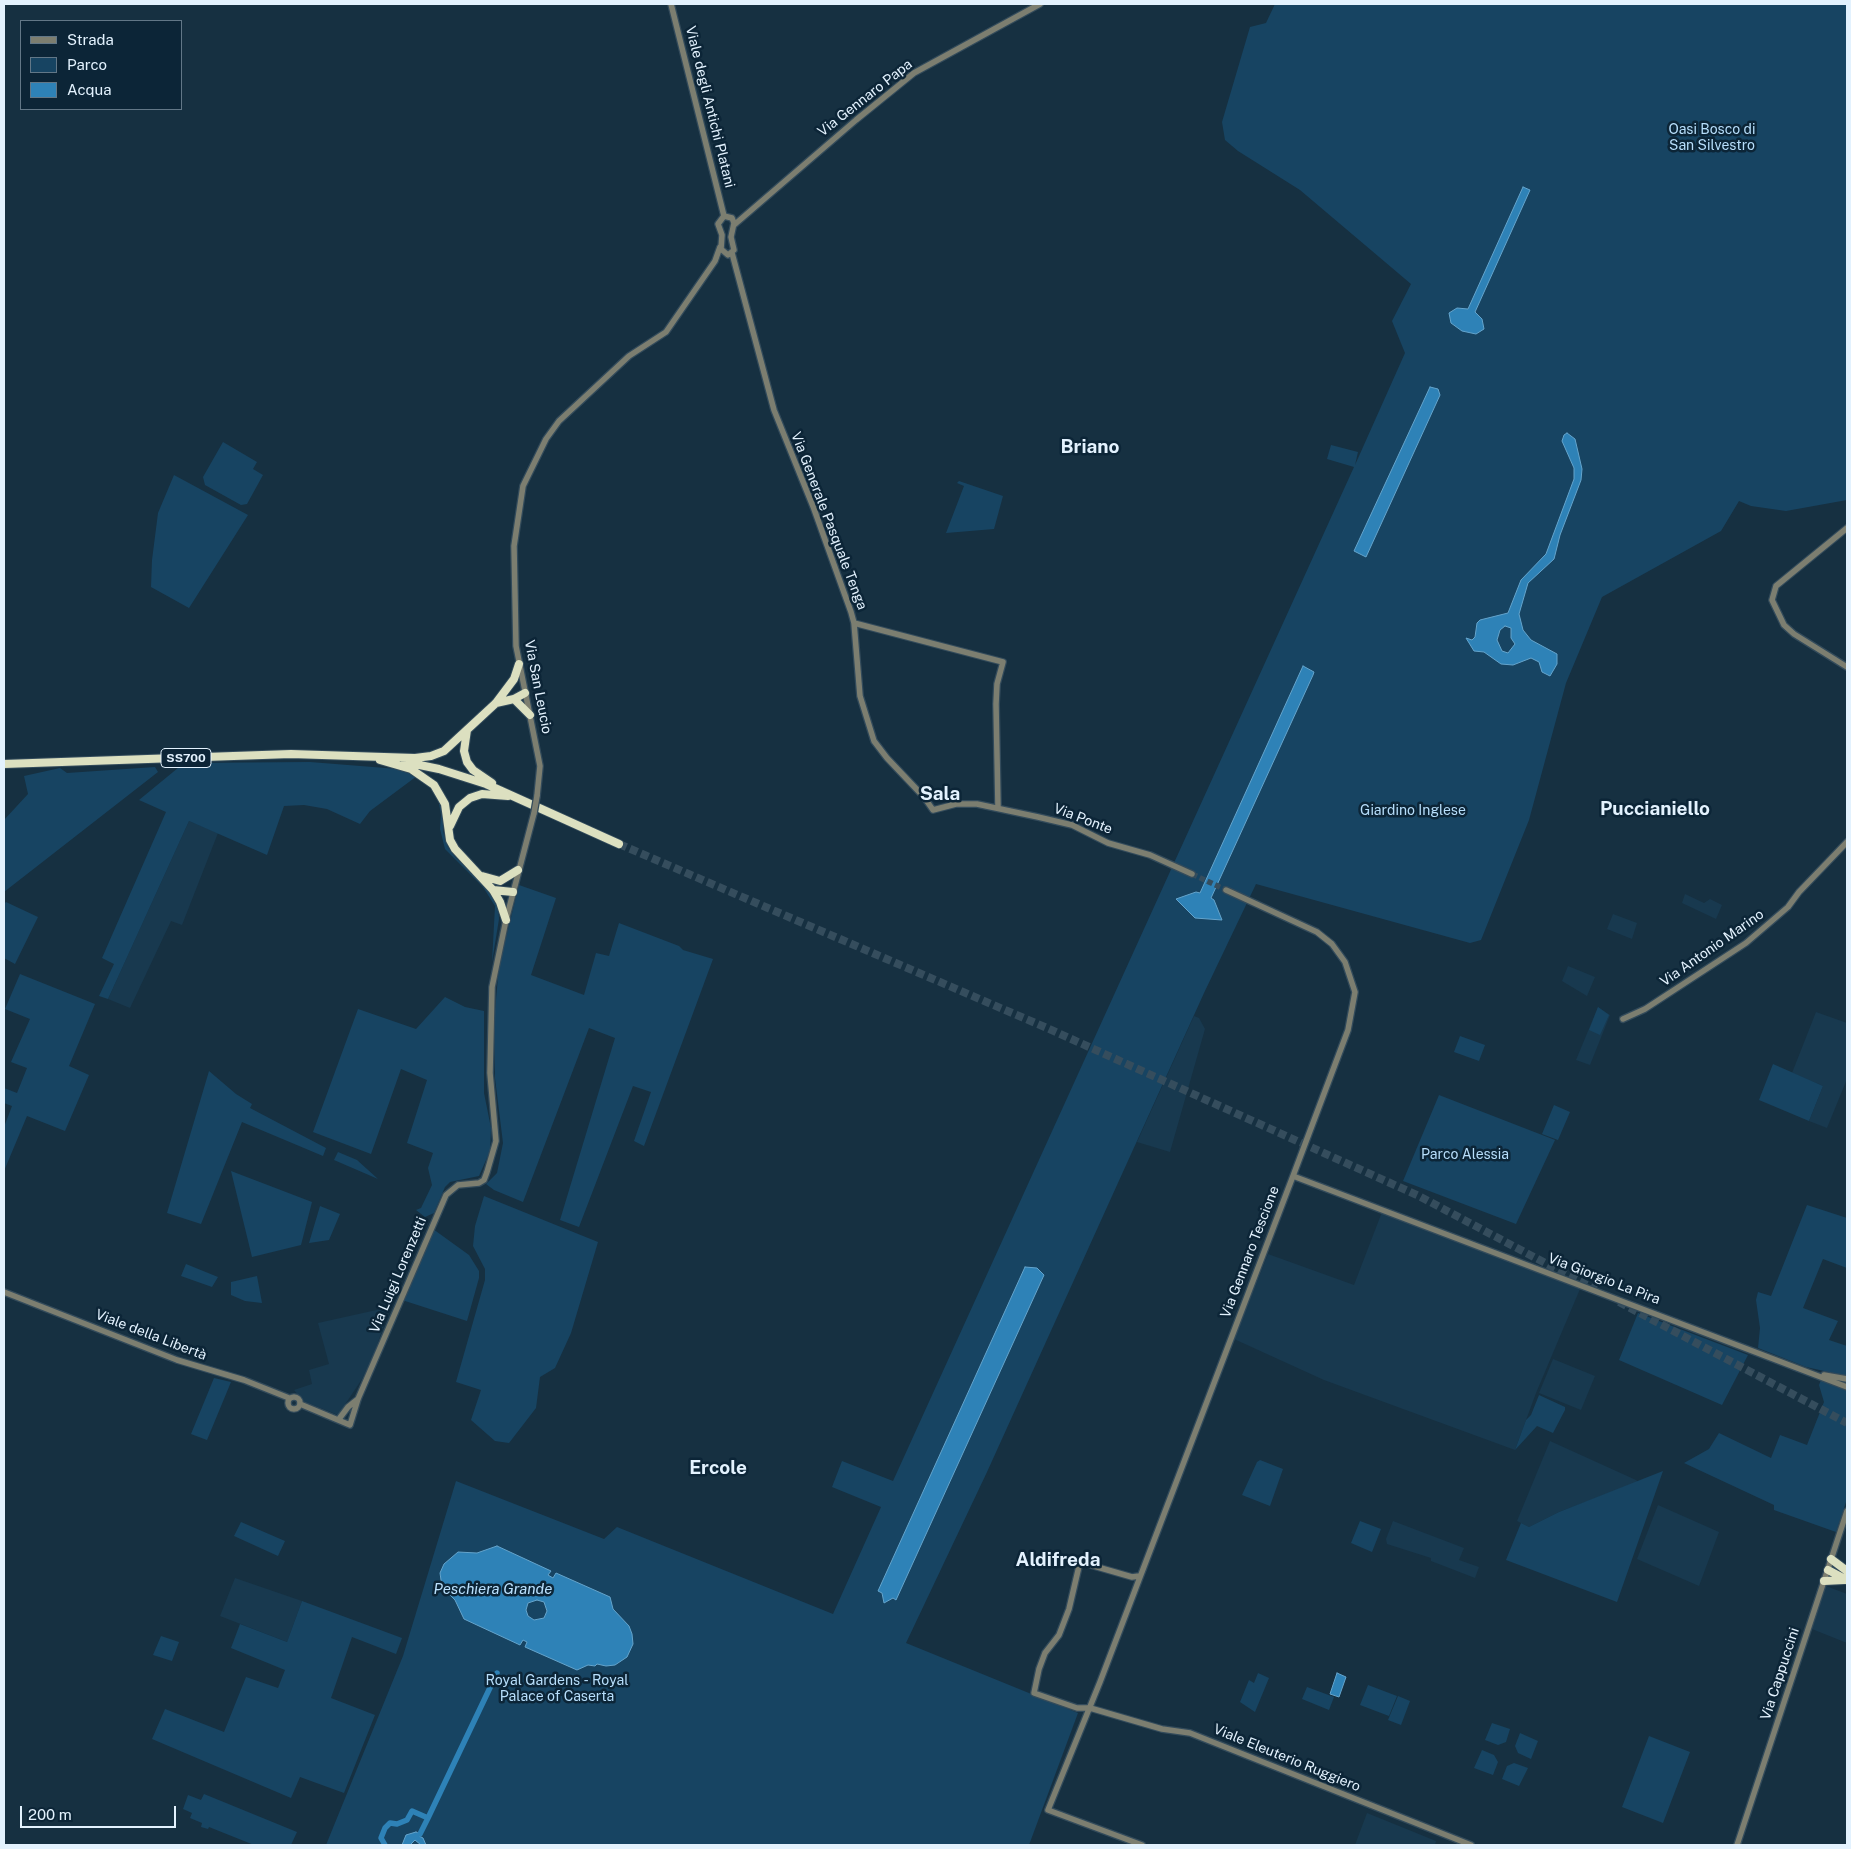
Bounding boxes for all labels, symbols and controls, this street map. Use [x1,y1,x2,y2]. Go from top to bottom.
legend [20,20,182,110]
street label: Viale degli Antichi Platani [682,24,738,190]
text: Strada [67,31,114,48]
text: Parco [67,56,107,73]
street label: Via Gennaro Papa [814,56,916,140]
text: Acqua [67,81,112,98]
park label: Oasi Bosco di San Silvestro [1669,122,1755,154]
street label: Via Generale Pasquale Tenga [787,430,871,612]
district label: Briano [1061,436,1119,458]
street label: Via San Leucio [521,639,555,735]
road number: SS700 [161,748,211,768]
district label: Sala [920,783,960,805]
district label: Puccianiello [1600,798,1710,820]
street label: Via Ponte [1051,800,1115,838]
park label: Giardino Inglese [1360,803,1466,819]
street label: Via Antonio Marino [1657,906,1767,990]
park label: Parco Alessia [1421,1147,1509,1163]
street label: Via Gennaro Tescione [1217,1184,1283,1320]
street label: Via Luigi Lorenzetti [366,1214,430,1336]
street label: Via Giorgio La Pira [1546,1250,1662,1308]
street label: Viale della Libertà [93,1306,209,1364]
district label: Ercole [689,1457,747,1479]
district label: Aldifreda [1016,1549,1100,1571]
water label: Peschiera Grande [434,1580,552,1598]
street label: Via Cappuccini [1757,1626,1803,1722]
park label: Royal Gardens - Royal Palace of Caserta [486,1673,628,1705]
street label: Viale Eleuterio Ruggiero [1211,1721,1363,1795]
scale bar [22,1796,179,1828]
text: 200 m [28,1806,72,1823]

